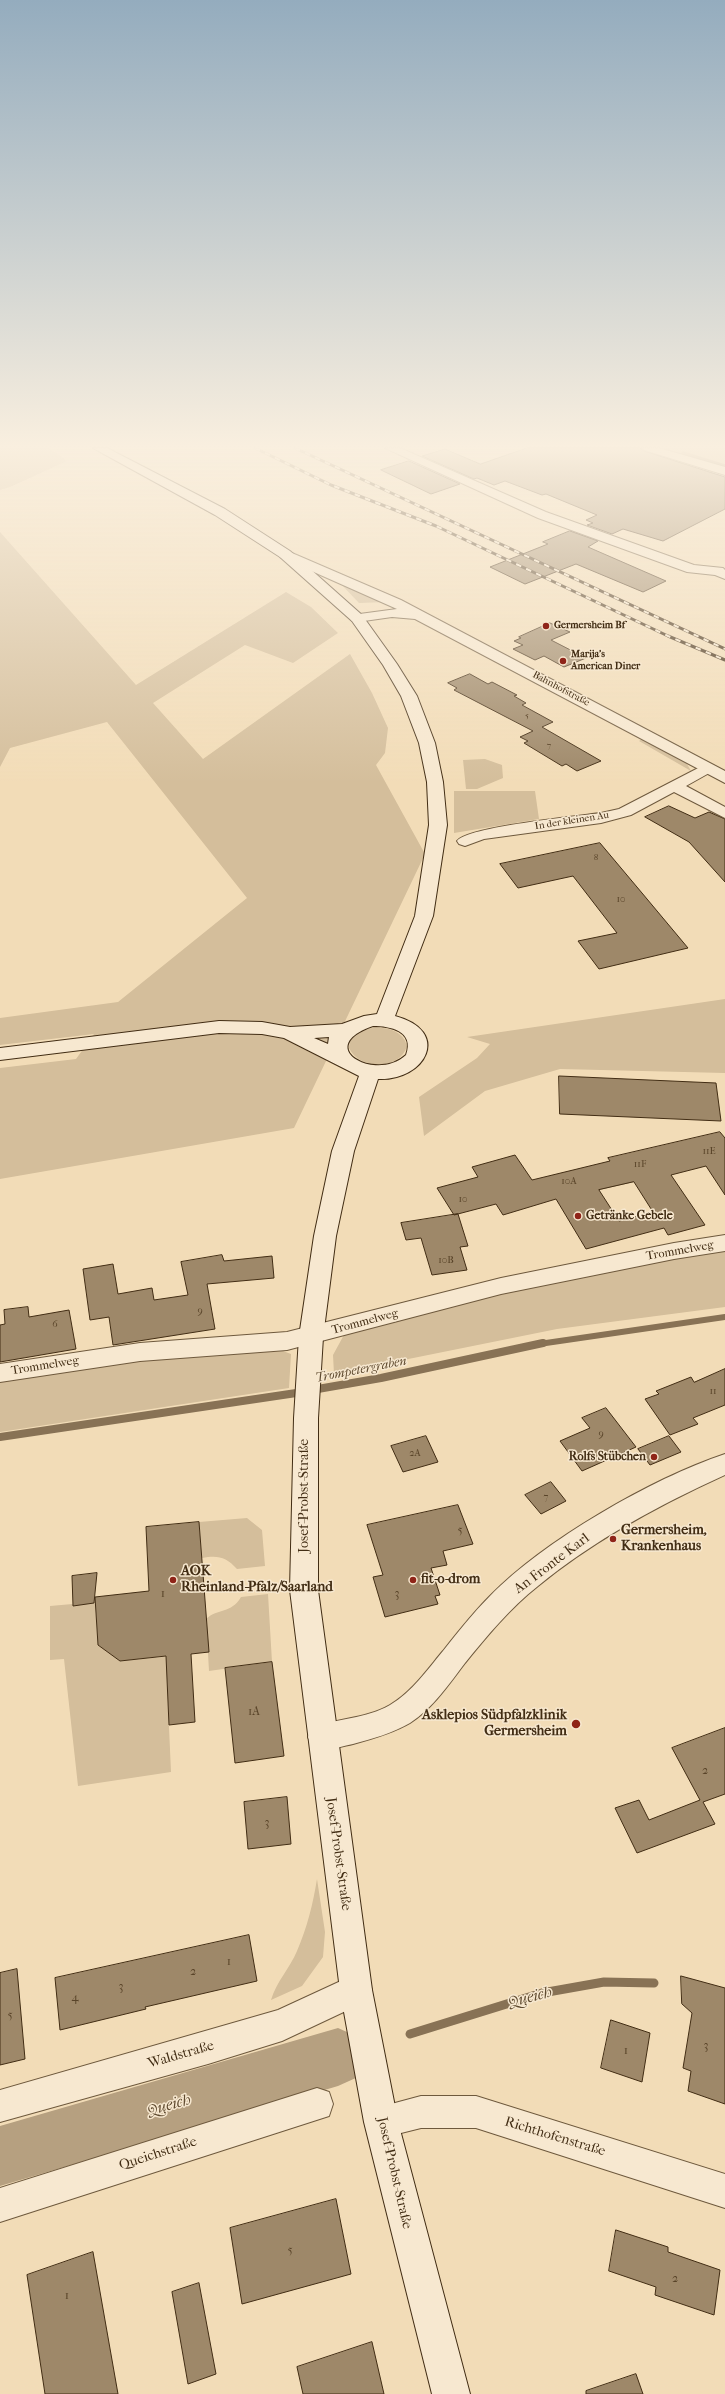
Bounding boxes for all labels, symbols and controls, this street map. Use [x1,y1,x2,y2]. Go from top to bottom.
place label: Germersheim Bf [554,620,625,632]
marker: Germersheim Bf [541,621,551,631]
place label: Marija's American Diner [571,649,640,672]
marker: Marija's American Diner [558,656,568,666]
street label: Bahnhofstraße [530,669,592,709]
house number: 5 [525,711,529,721]
house number: 7 [547,741,551,751]
street label: In der kleinen Au [534,809,610,833]
house number: 8 [594,853,598,863]
house number: 10 [616,894,626,906]
house number: 11E [702,1146,716,1158]
house number: 11F [634,1159,646,1171]
house number: 10A [561,1176,577,1188]
house number: 10 [458,1194,468,1206]
place label: Getränke Gebele [586,1209,673,1223]
marker: Getränke Gebele [573,1211,583,1221]
street label: Trommelweg [645,1238,715,1264]
house number: 10B [438,1255,454,1267]
house number: 9 [197,1306,203,1318]
street label: Trommelweg [330,1306,400,1338]
house number: 6 [52,1319,58,1331]
street label: Trommelweg [10,1354,80,1378]
water label: Trompetergraben [314,1354,408,1386]
house number: 11 [709,1386,717,1398]
house number: 9 [598,1429,604,1441]
street label: Josef-Probst-Straße [297,1439,313,1553]
house number: 2A [409,1448,421,1460]
place label: Rolfs Stübchen [569,1450,646,1464]
marker: Rolfs Stübchen [649,1452,659,1462]
house number: 7 [544,1492,548,1504]
place label: Germersheim, Krankenhaus [621,1523,707,1556]
house number: 5 [457,1524,463,1538]
street label: An Fronte Karl [511,1530,593,1598]
marker: Germersheim, Krankenhaus [608,1534,618,1544]
place label: AOK Rheinland-Pfalz/Saarland [181,1564,333,1596]
place label: fit-o-drom [421,1572,480,1588]
marker: AOK Rheinland-Pfalz/Saarland [168,1575,178,1585]
marker: fit-o-drom [408,1575,418,1585]
house number: 1 [161,1587,165,1601]
house number: 3 [395,1587,399,1601]
house number: 1A [248,1705,260,1719]
place label: Asklepios Südpfalzklinik Germersheim [422,1708,567,1740]
marker: Asklepios Südpfalzklinik Germersheim [570,1718,582,1730]
house number: 2 [702,1764,708,1778]
street label: Josef-Probst-Straße [322,1796,354,1912]
house number: 3 [265,1816,269,1830]
house number: 1 [227,1955,231,1969]
house number: 2 [190,1965,196,1979]
house number: 3 [119,1980,123,1994]
water label: Queich [506,1983,554,2013]
house number: 4 [71,1991,79,2005]
house number: 5 [7,2009,13,2023]
street label: Waldstraße [146,2038,216,2072]
house number: 3 [704,2039,708,2053]
house number: 1 [624,2044,628,2058]
water label: Queich [145,2091,193,2121]
street label: Richthofenstraße [503,2114,607,2160]
street label: Josef-Probst-Straße [373,2115,415,2231]
street label: Queichstraße [117,2134,199,2174]
house number: 5 [287,2244,293,2258]
house number: 2 [672,2272,678,2286]
house number: 1 [65,2289,69,2303]

